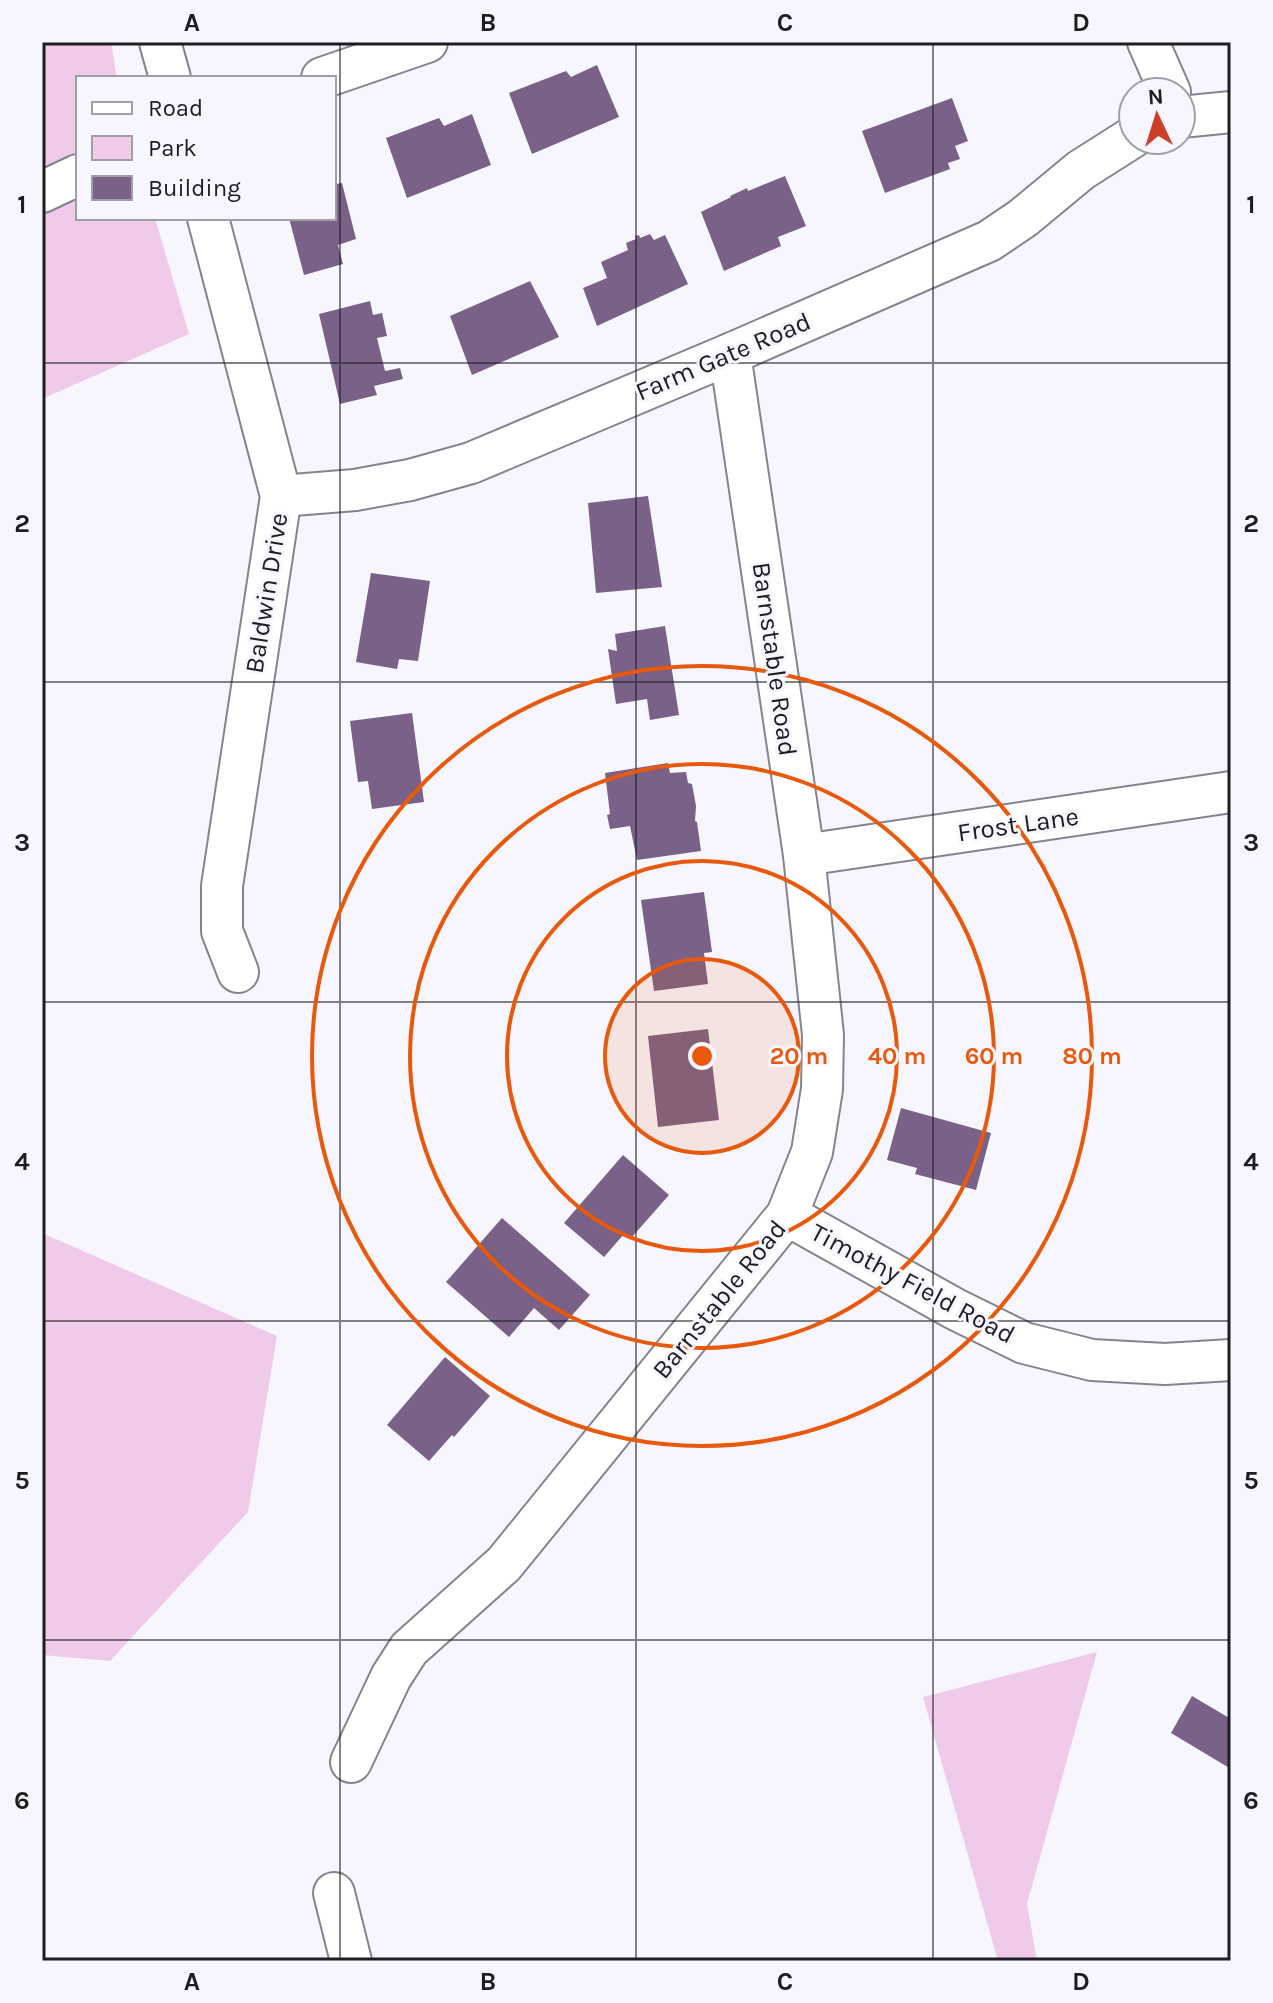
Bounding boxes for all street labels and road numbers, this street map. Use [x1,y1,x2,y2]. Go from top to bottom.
street label: Farm Gate Road [631,306,816,407]
street label: Baldwin Drive [238,510,295,676]
street label: Barnstable Road [746,560,803,758]
street label: Frost Lane [955,801,1081,848]
street label: Barnstable Road [646,1214,793,1385]
street label: Timothy Field Road [806,1217,1020,1350]

